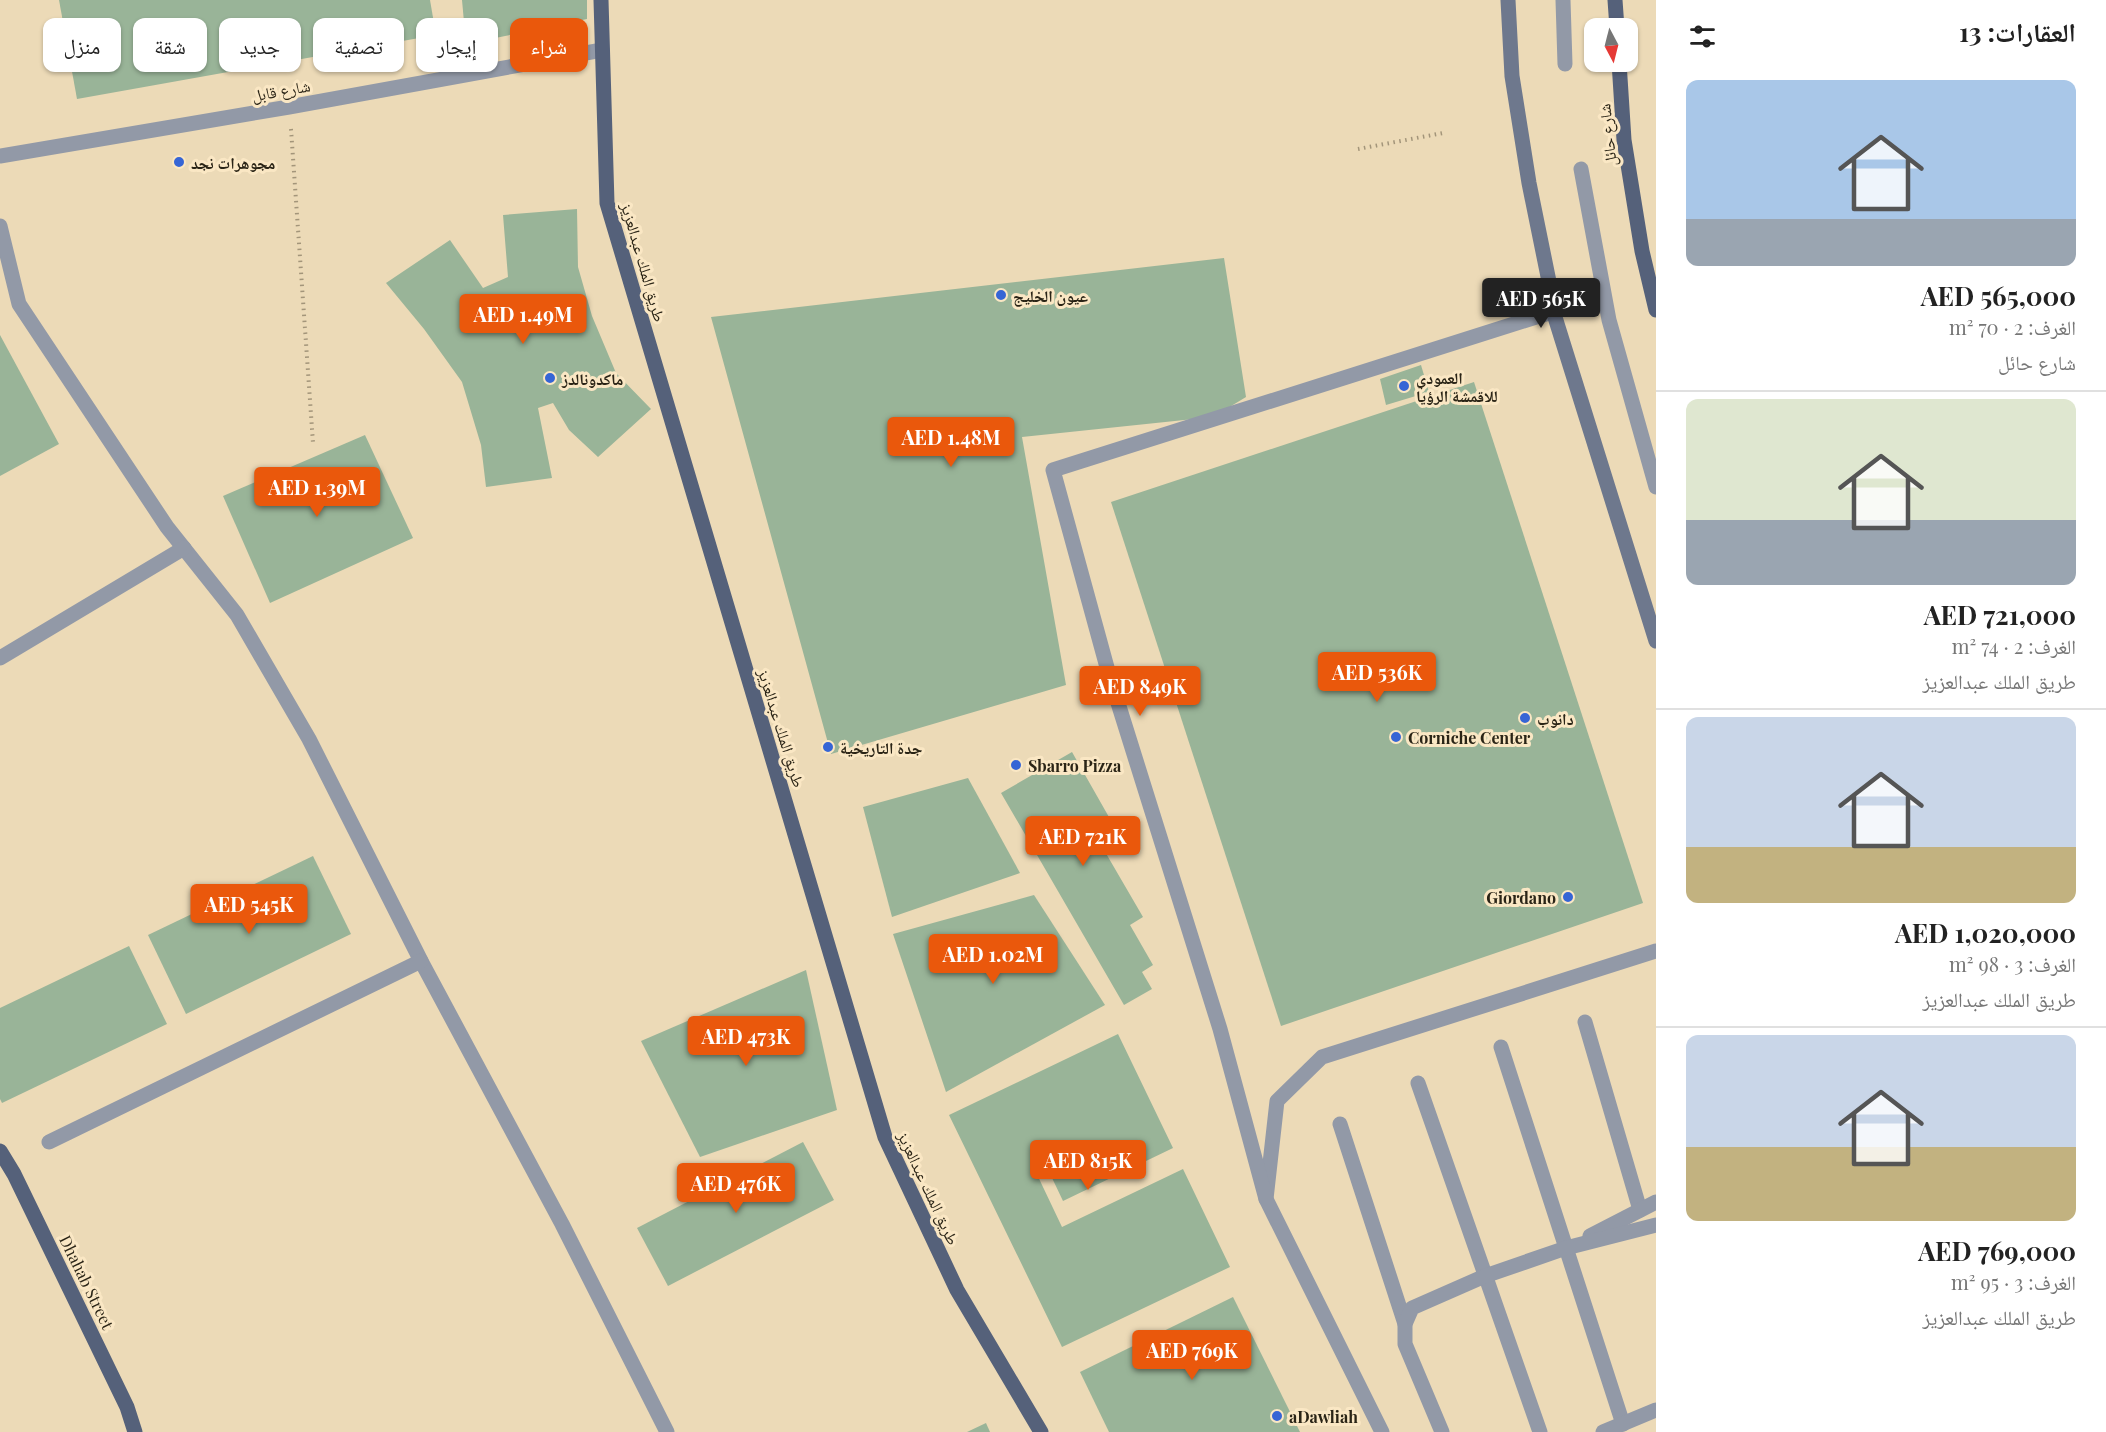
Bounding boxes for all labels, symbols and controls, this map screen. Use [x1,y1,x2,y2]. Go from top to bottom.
text: العقارات: 13 [1959,14,2076,49]
chip: منزل [43,18,121,72]
chip: شقة [133,18,207,72]
chip: جديد [219,18,301,72]
chip: تصفية [313,18,404,72]
chip: إيجار [416,18,498,72]
chip: شراء [510,18,588,72]
north arrow [1584,18,1638,72]
map controls [1584,18,1638,72]
icon: filters [1686,20,1719,53]
street label: شارع قابل [250,75,312,106]
street label: شارع حائل [1593,103,1622,167]
icon: home [1827,119,1935,227]
place label: مجوهرات نجد [191,152,275,173]
marker: مجوهرات نجد [172,155,186,169]
street label: طريق الملك عبدالعزيز [616,199,671,324]
pin: AED 565K [1479,278,1603,329]
text: AED 565,000 [1921,278,2076,313]
text: AED 565K [1496,284,1586,311]
place label: عيون الخليج [1013,285,1088,307]
marker: عيون الخليج [994,288,1008,302]
pin: AED 1.49M [454,294,592,345]
text: AED 1.49M [473,300,573,327]
text: الغرف: 2 · 70 m² [1949,313,2076,340]
text: شارع حائل [1998,348,2076,375]
place label: العمودي للاقمشة الرؤيا [1416,367,1498,406]
place label: ماكدونالدز [561,368,623,389]
marker: ماكدونالدز [543,371,557,385]
marker: العمودي للاقمشة الرؤيا [1397,379,1411,393]
pin: AED 1.48M [882,417,1020,468]
text: AED 1.48M [901,423,1001,450]
icon: home [1827,438,1935,546]
pin: AED 1.39M [248,467,386,518]
text: AED 1.39M [268,473,366,500]
text: AED 721,000 [1924,597,2076,632]
text: الغرف: 2 · 74 m² [1952,632,2076,659]
pin: AED 536K [1315,652,1439,703]
text: AED 536K [1332,658,1422,685]
street label: طريق الملك عبدالعزيز [753,665,810,790]
pin: AED 849K [1078,666,1202,717]
text: طريق الملك عبدالعزيز [1922,667,2076,694]
text: AED 849K [1094,672,1186,699]
place label: دانوب [1537,708,1574,729]
marker: دانوب [1518,711,1532,725]
place label: Corniche Center [1408,727,1531,748]
marker: Corniche Center [1389,730,1403,744]
place label: جدة التاريخية [840,737,922,758]
marker: جدة التاريخية [821,740,835,754]
place label: Sbarro Pizza [1028,755,1122,776]
icon: home [1827,756,1935,864]
marker: Sbarro Pizza [1009,758,1023,772]
pin: AED 721K [1021,816,1145,867]
text: AED 721K [1039,822,1127,849]
pin: AED 545K [187,884,311,935]
place label: Giordano [1486,887,1556,908]
text: AED 545K [205,890,294,917]
marker: Giordano [1561,890,1575,904]
text: AED 1,020,000 [1895,915,2076,950]
pin: AED 1.02M [924,934,1062,985]
text: AED 1.02M [943,940,1043,967]
text: الغرف: 3 · 98 m² [1949,950,2076,977]
text: طريق الملك عبدالعزيز [1922,985,2076,1012]
pin: AED 473K [684,1016,808,1067]
text: AED 473K [702,1022,790,1049]
icon: home [1827,1074,1935,1182]
street label: طريق الملك عبدالعزيز [892,1127,964,1249]
pin: AED 815K [1026,1140,1150,1191]
text: AED 815K [1044,1146,1132,1173]
pin: AED 476K [674,1163,798,1214]
text: AED 476K [691,1169,781,1196]
street label: Dhahab Street [55,1232,119,1333]
text: AED 769,000 [1918,1233,2076,1268]
text: الغرف: 3 · 95 m² [1951,1268,2076,1295]
text: طريق الملك عبدالعزيز [1922,1303,2076,1330]
pin: AED 769K [1130,1330,1254,1381]
text: AED 769K [1146,1336,1238,1363]
place label: aDawliah [1289,1406,1358,1427]
marker: aDawliah [1270,1409,1284,1423]

